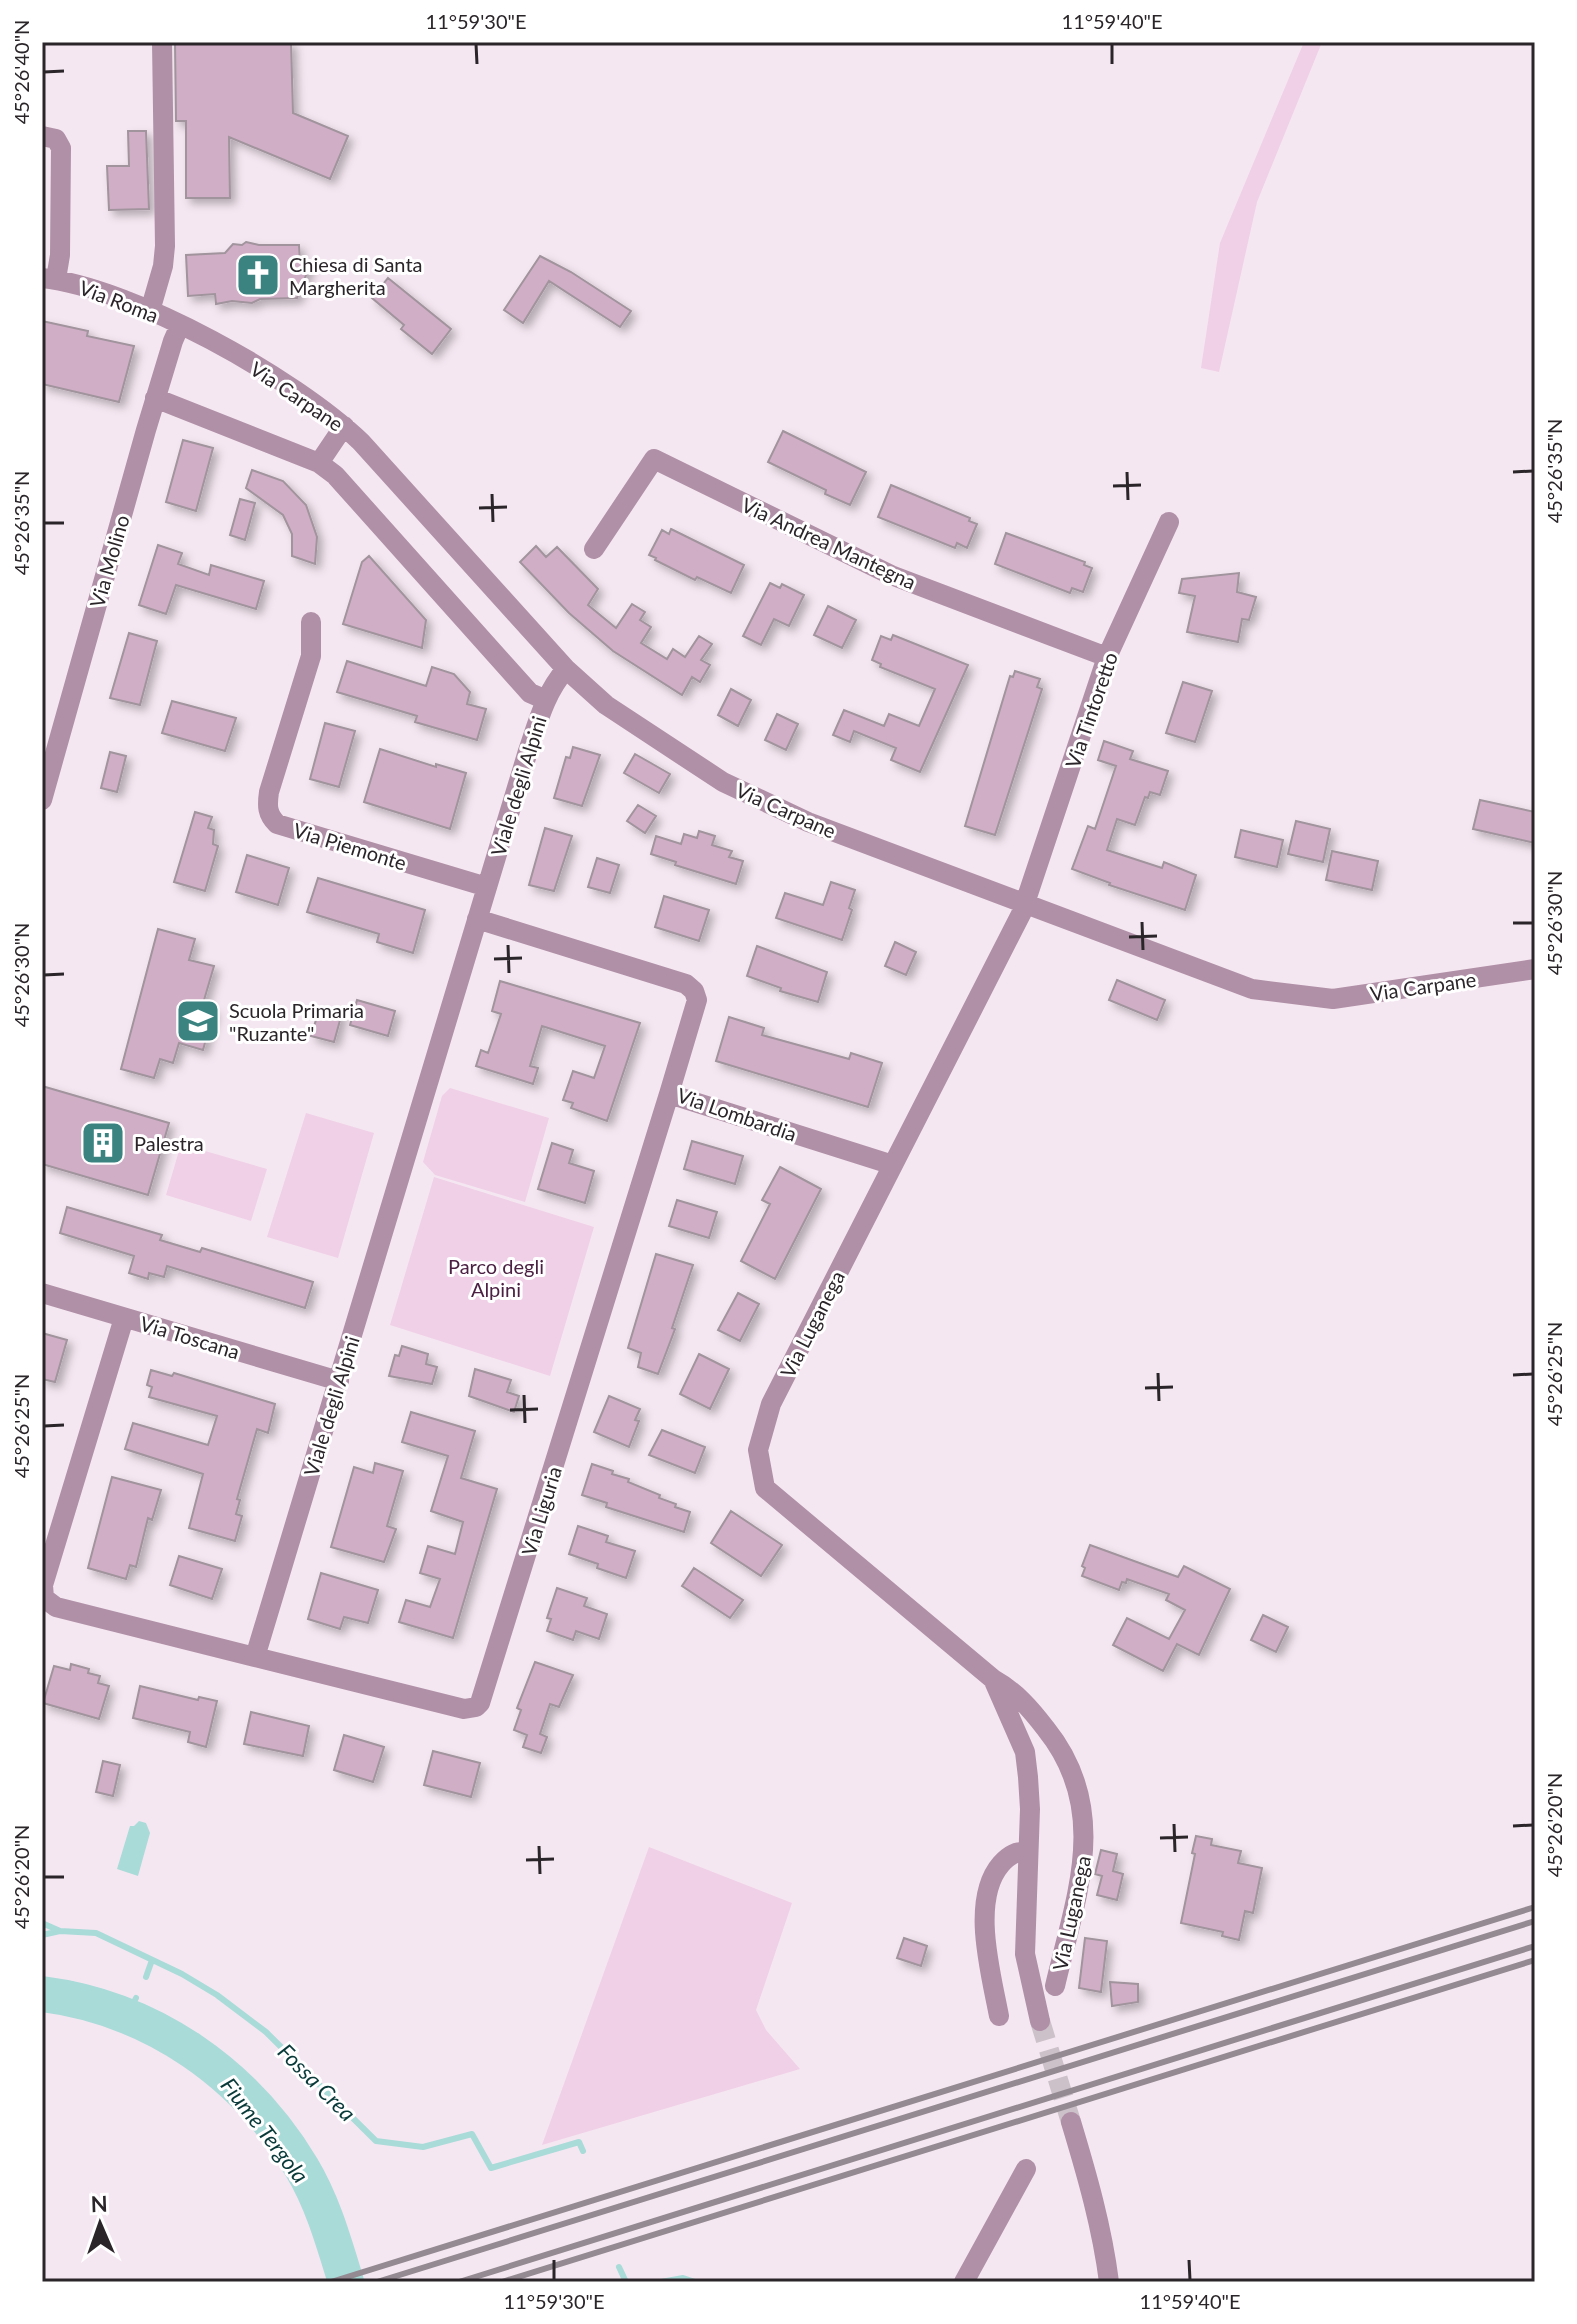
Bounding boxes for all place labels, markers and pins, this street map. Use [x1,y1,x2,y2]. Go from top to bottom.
church icon: Chiesa di Santa Margherita [234,251,282,299]
place label: Chiesa di Santa Margherita [289,252,423,299]
school or university icon: Scuola Primaria "Ruzante" [174,997,222,1045]
place label: Scuola Primaria "Ruzante" [229,998,364,1045]
building icon: Palestra [79,1119,127,1167]
place label: Palestra [134,1131,204,1155]

